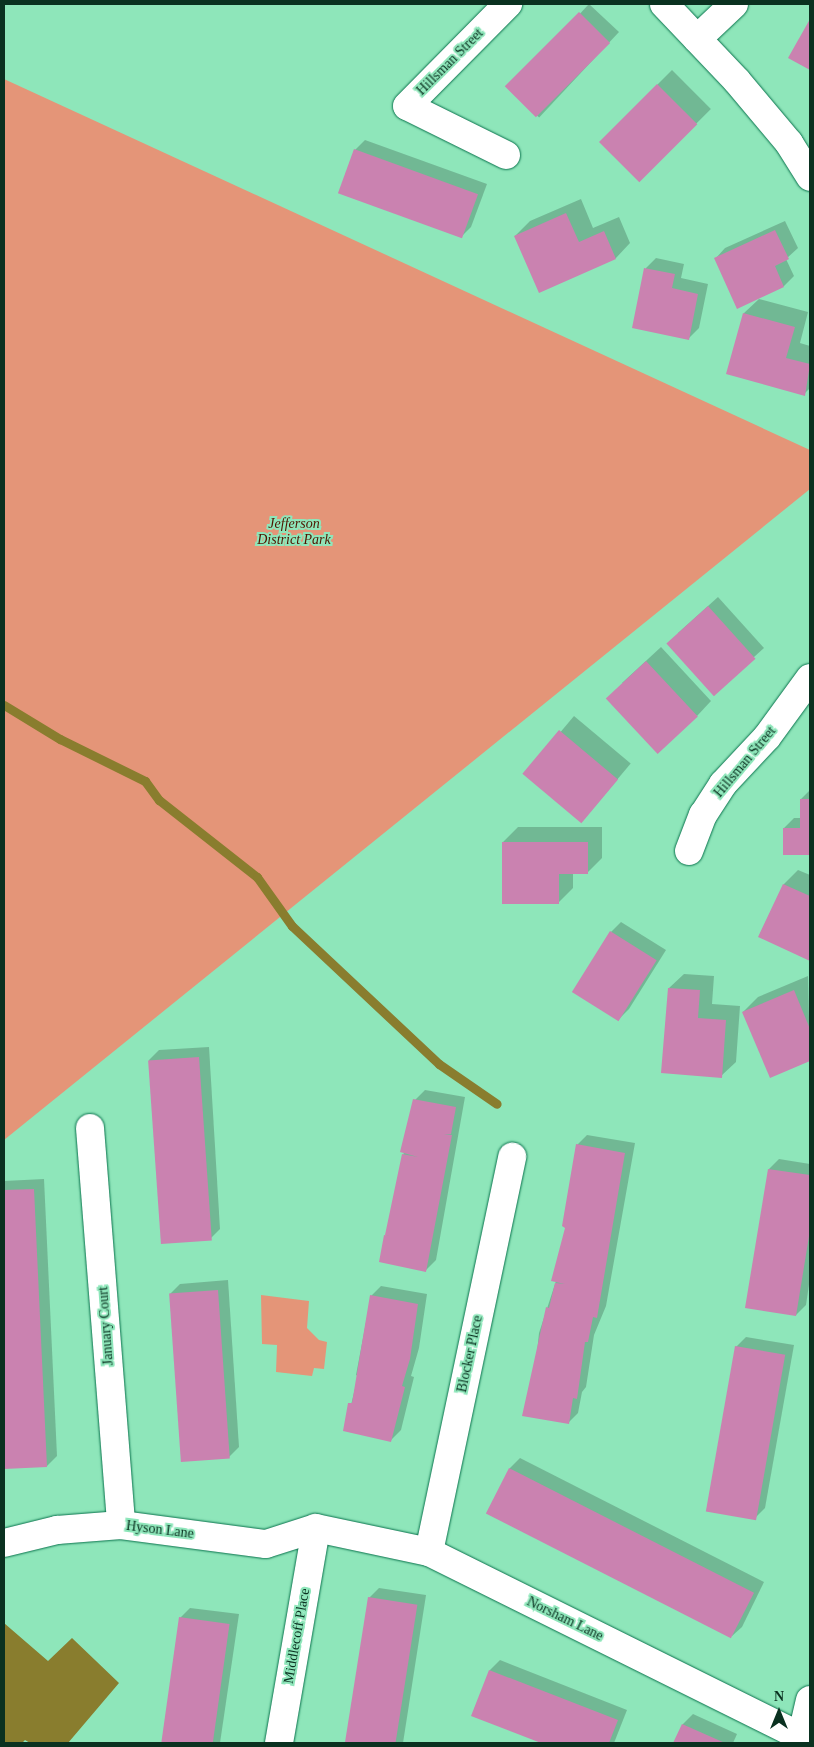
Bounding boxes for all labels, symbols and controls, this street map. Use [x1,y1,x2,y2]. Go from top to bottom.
street label: Hillsman Street [413,25,487,99]
park label: Jefferson District Park [257,516,331,548]
street label: Hillsman Street [710,723,780,801]
street label: January Court [95,1286,117,1366]
street label: Blocker Place [454,1314,486,1394]
street label: Hyson Lane [125,1518,195,1542]
street label: Middlecoff Place [280,1587,314,1685]
street label: Norsham Lane [524,1593,606,1645]
north arrow [754,1687,804,1737]
text: N [774,1689,784,1704]

